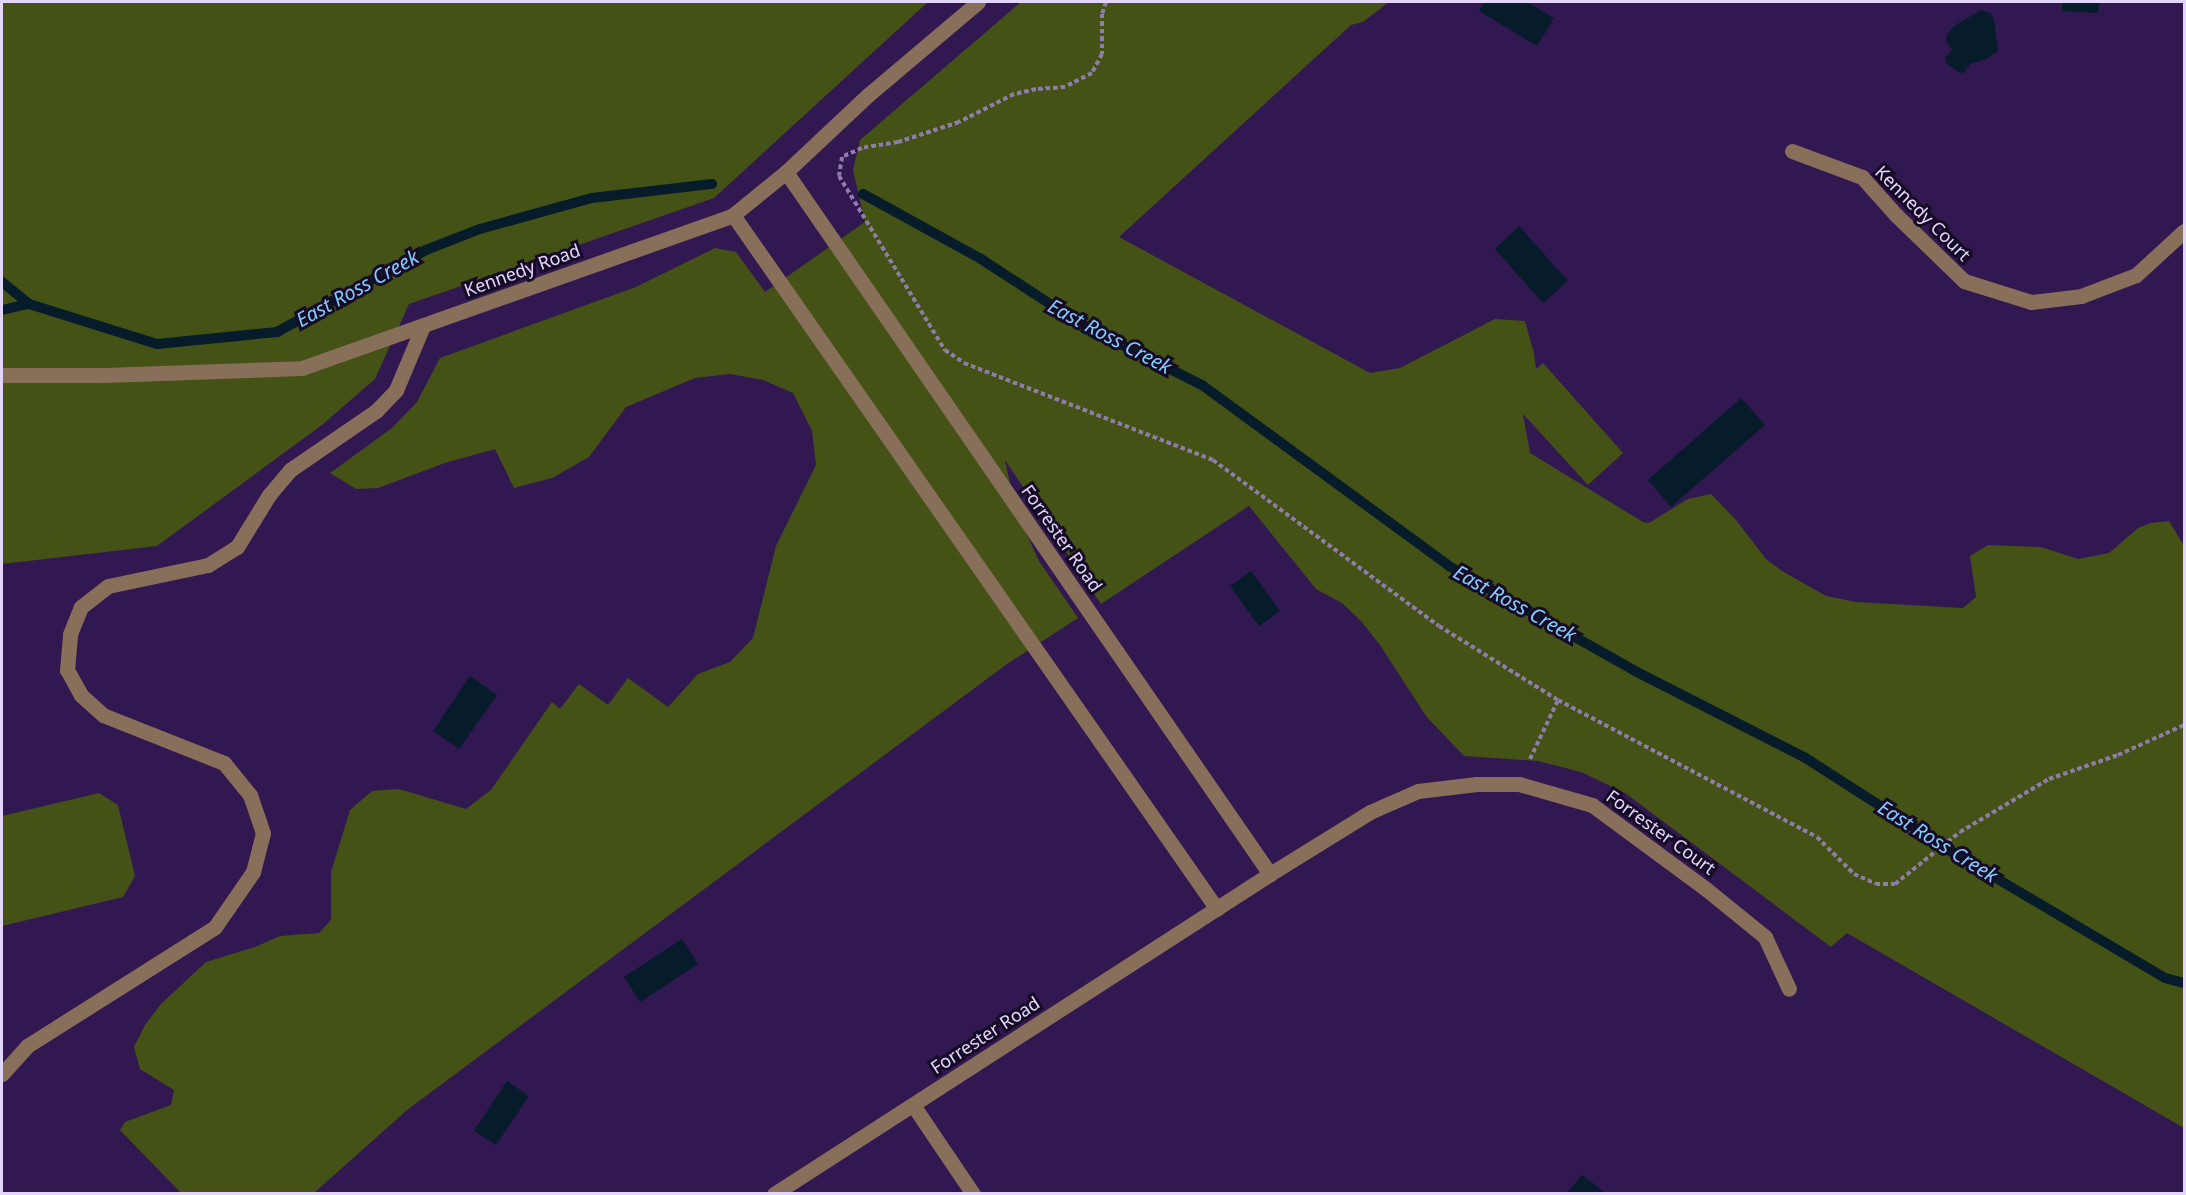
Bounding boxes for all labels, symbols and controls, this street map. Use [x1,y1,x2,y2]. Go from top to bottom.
street label: Kennedy Court [1871,161,1975,265]
street label: Kennedy Road [461,239,583,301]
water label: East Ross Creek [291,244,423,332]
water label: East Ross Creek [1044,293,1176,379]
street label: Forrester Road [1017,480,1107,596]
water label: East Ross Creek [1449,559,1581,647]
street label: Forrester Court [1602,785,1720,879]
water label: East Ross Creek [1874,795,2002,887]
street label: Forrester Road [926,992,1044,1078]

